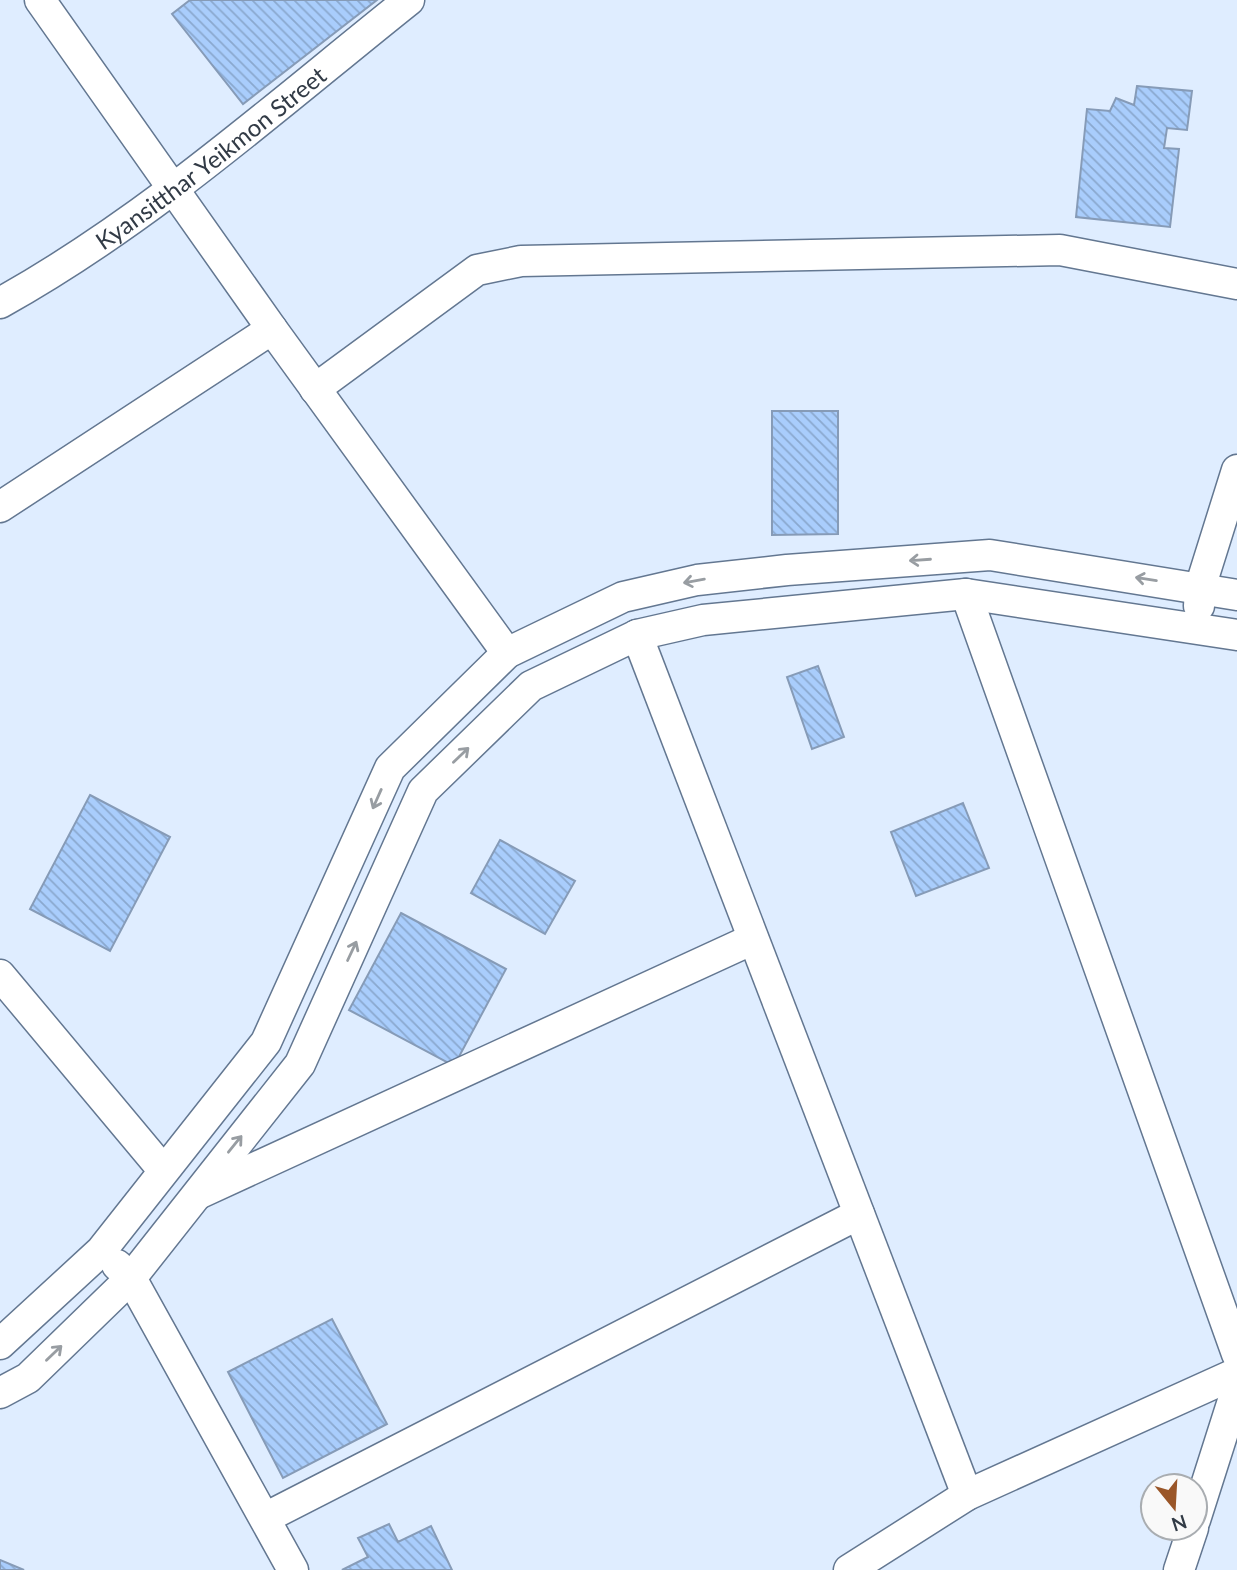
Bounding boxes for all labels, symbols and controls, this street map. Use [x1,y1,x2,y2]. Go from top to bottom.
street label: Kyansitthar Yeikmon Street [89,59,331,255]
one-way arrow [909,554,932,567]
one-way arrow [1135,572,1157,585]
one-way arrow [683,575,706,588]
one-way arrow [452,746,469,763]
one-way arrow [369,788,382,809]
one-way arrow [347,941,360,962]
one-way arrow [228,1136,243,1154]
one-way arrow [45,1344,62,1361]
north arrow [1139,1472,1209,1542]
text: N [1169,1510,1190,1537]

